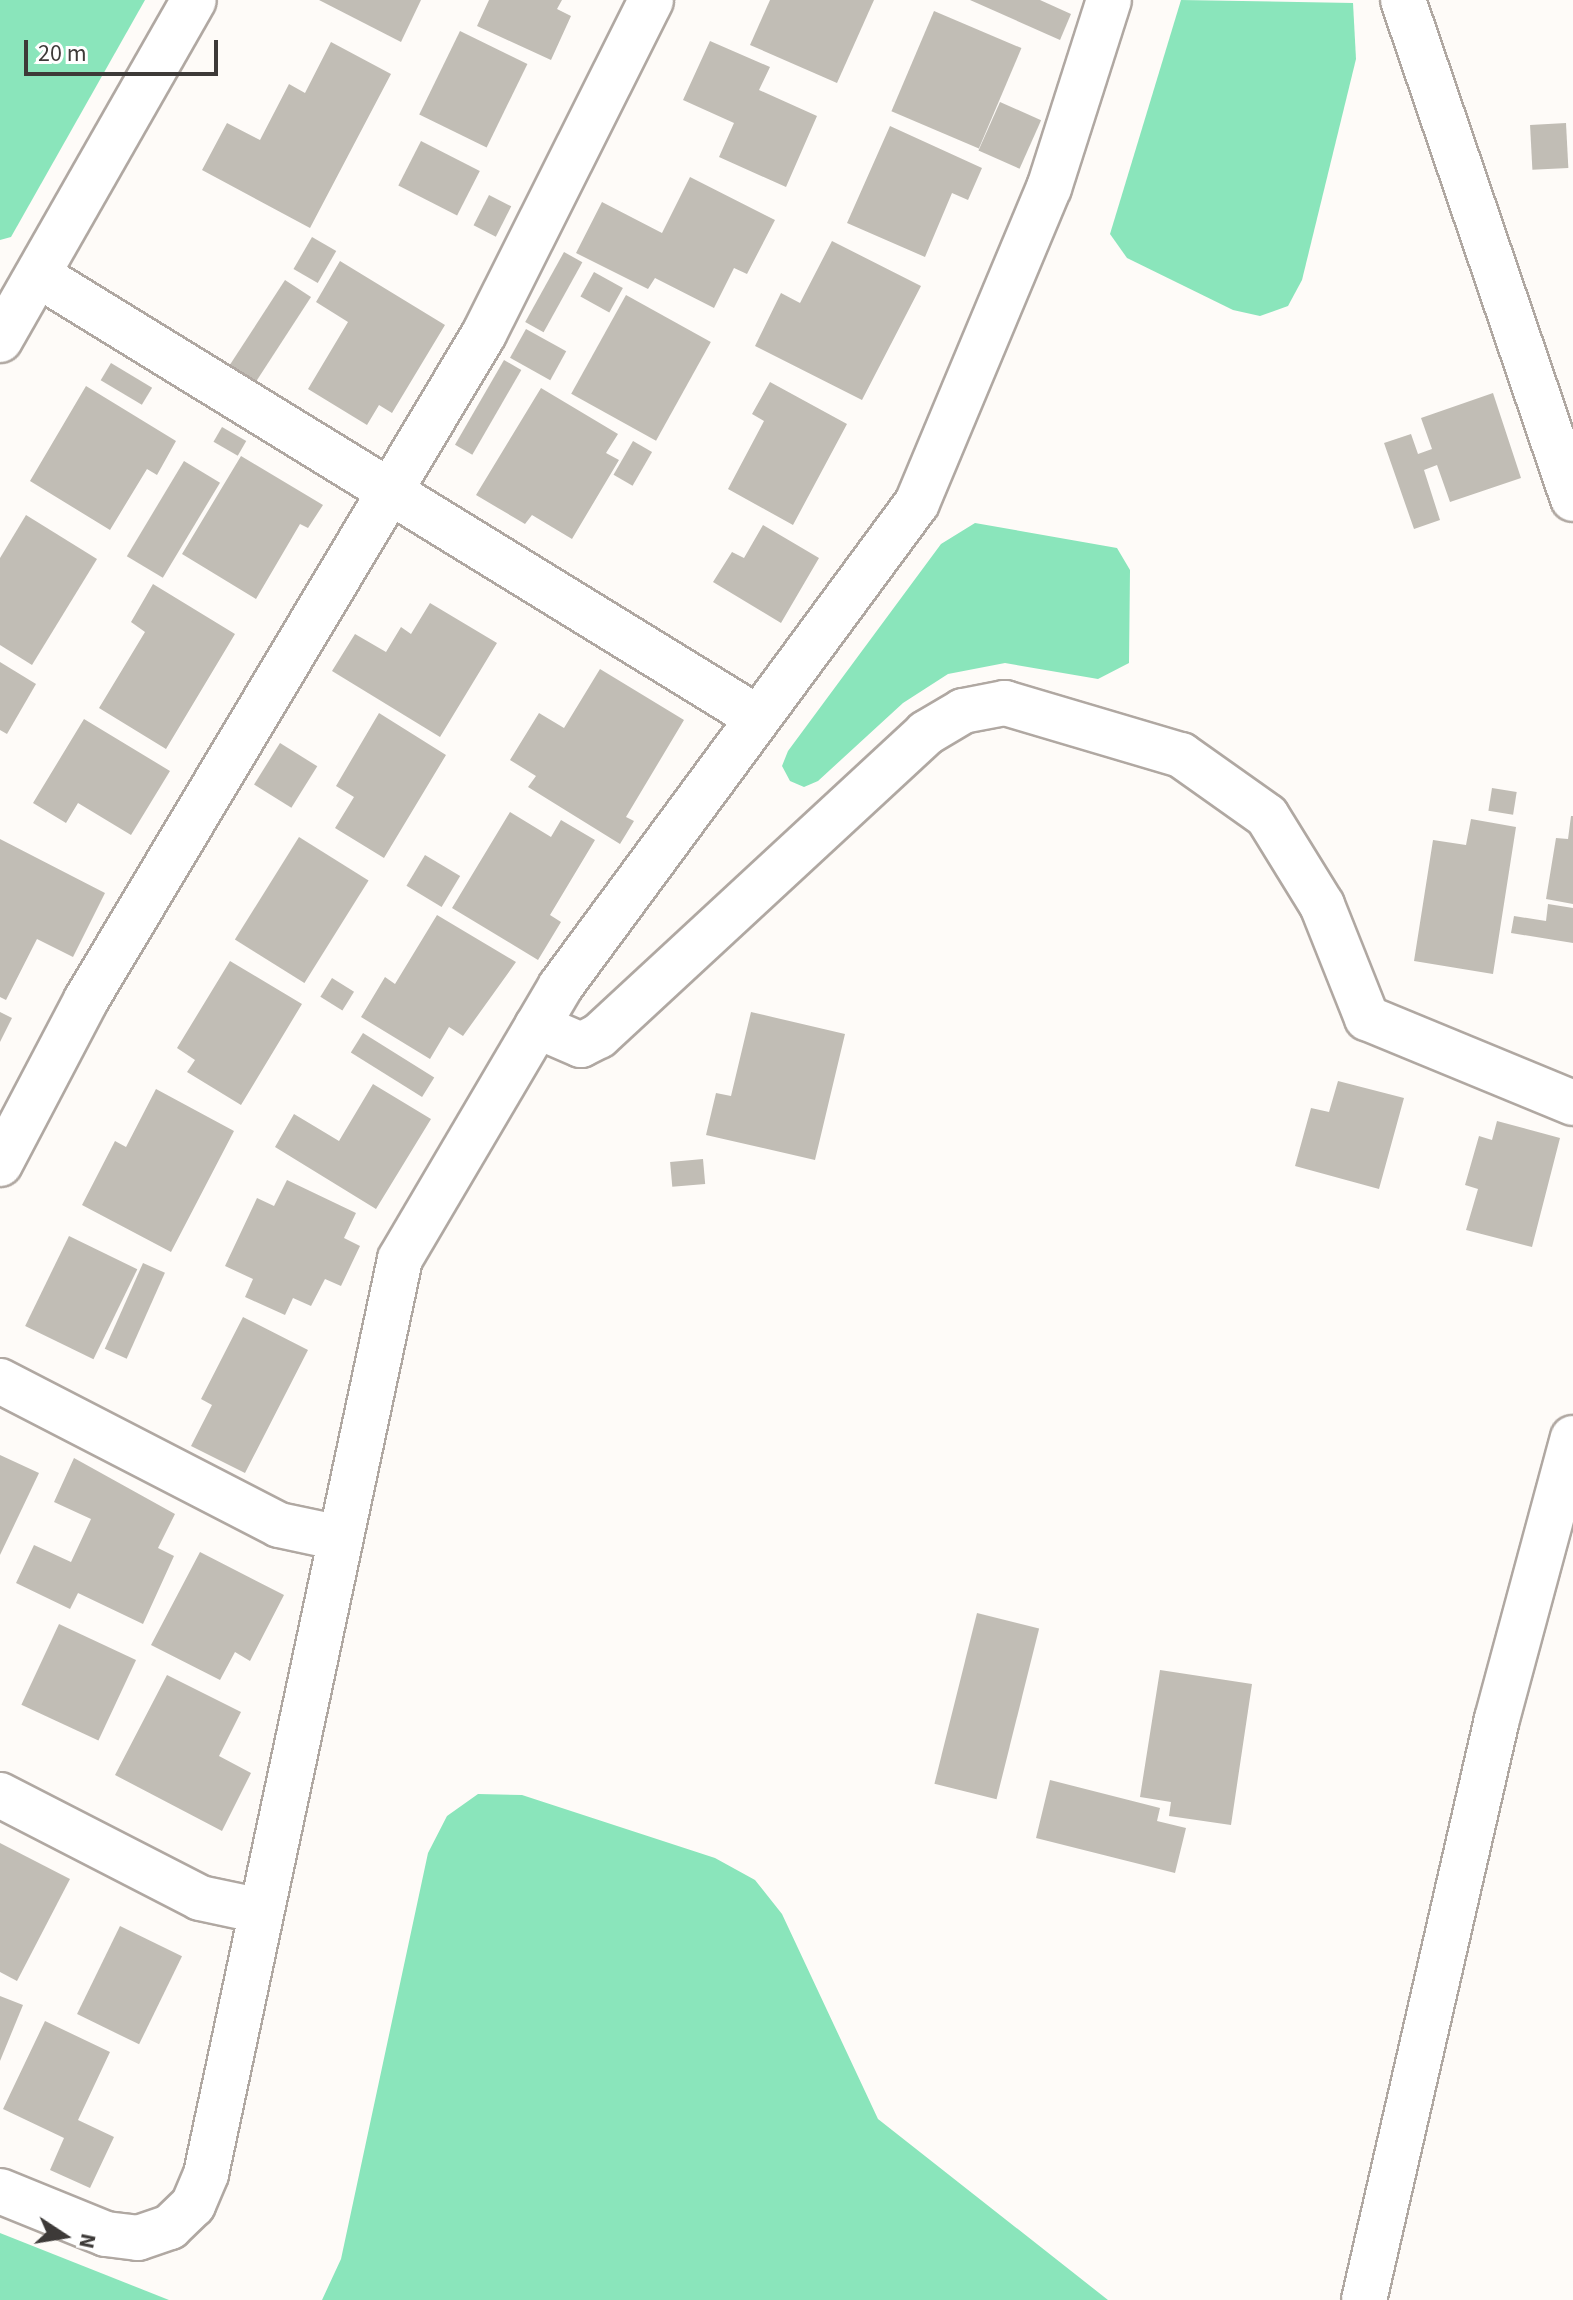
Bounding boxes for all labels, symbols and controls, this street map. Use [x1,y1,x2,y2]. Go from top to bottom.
scale bar [28,24,222,74]
text: 20 m [38,36,87,71]
north arrow [24,2196,104,2276]
text: N [70,2230,105,2251]

